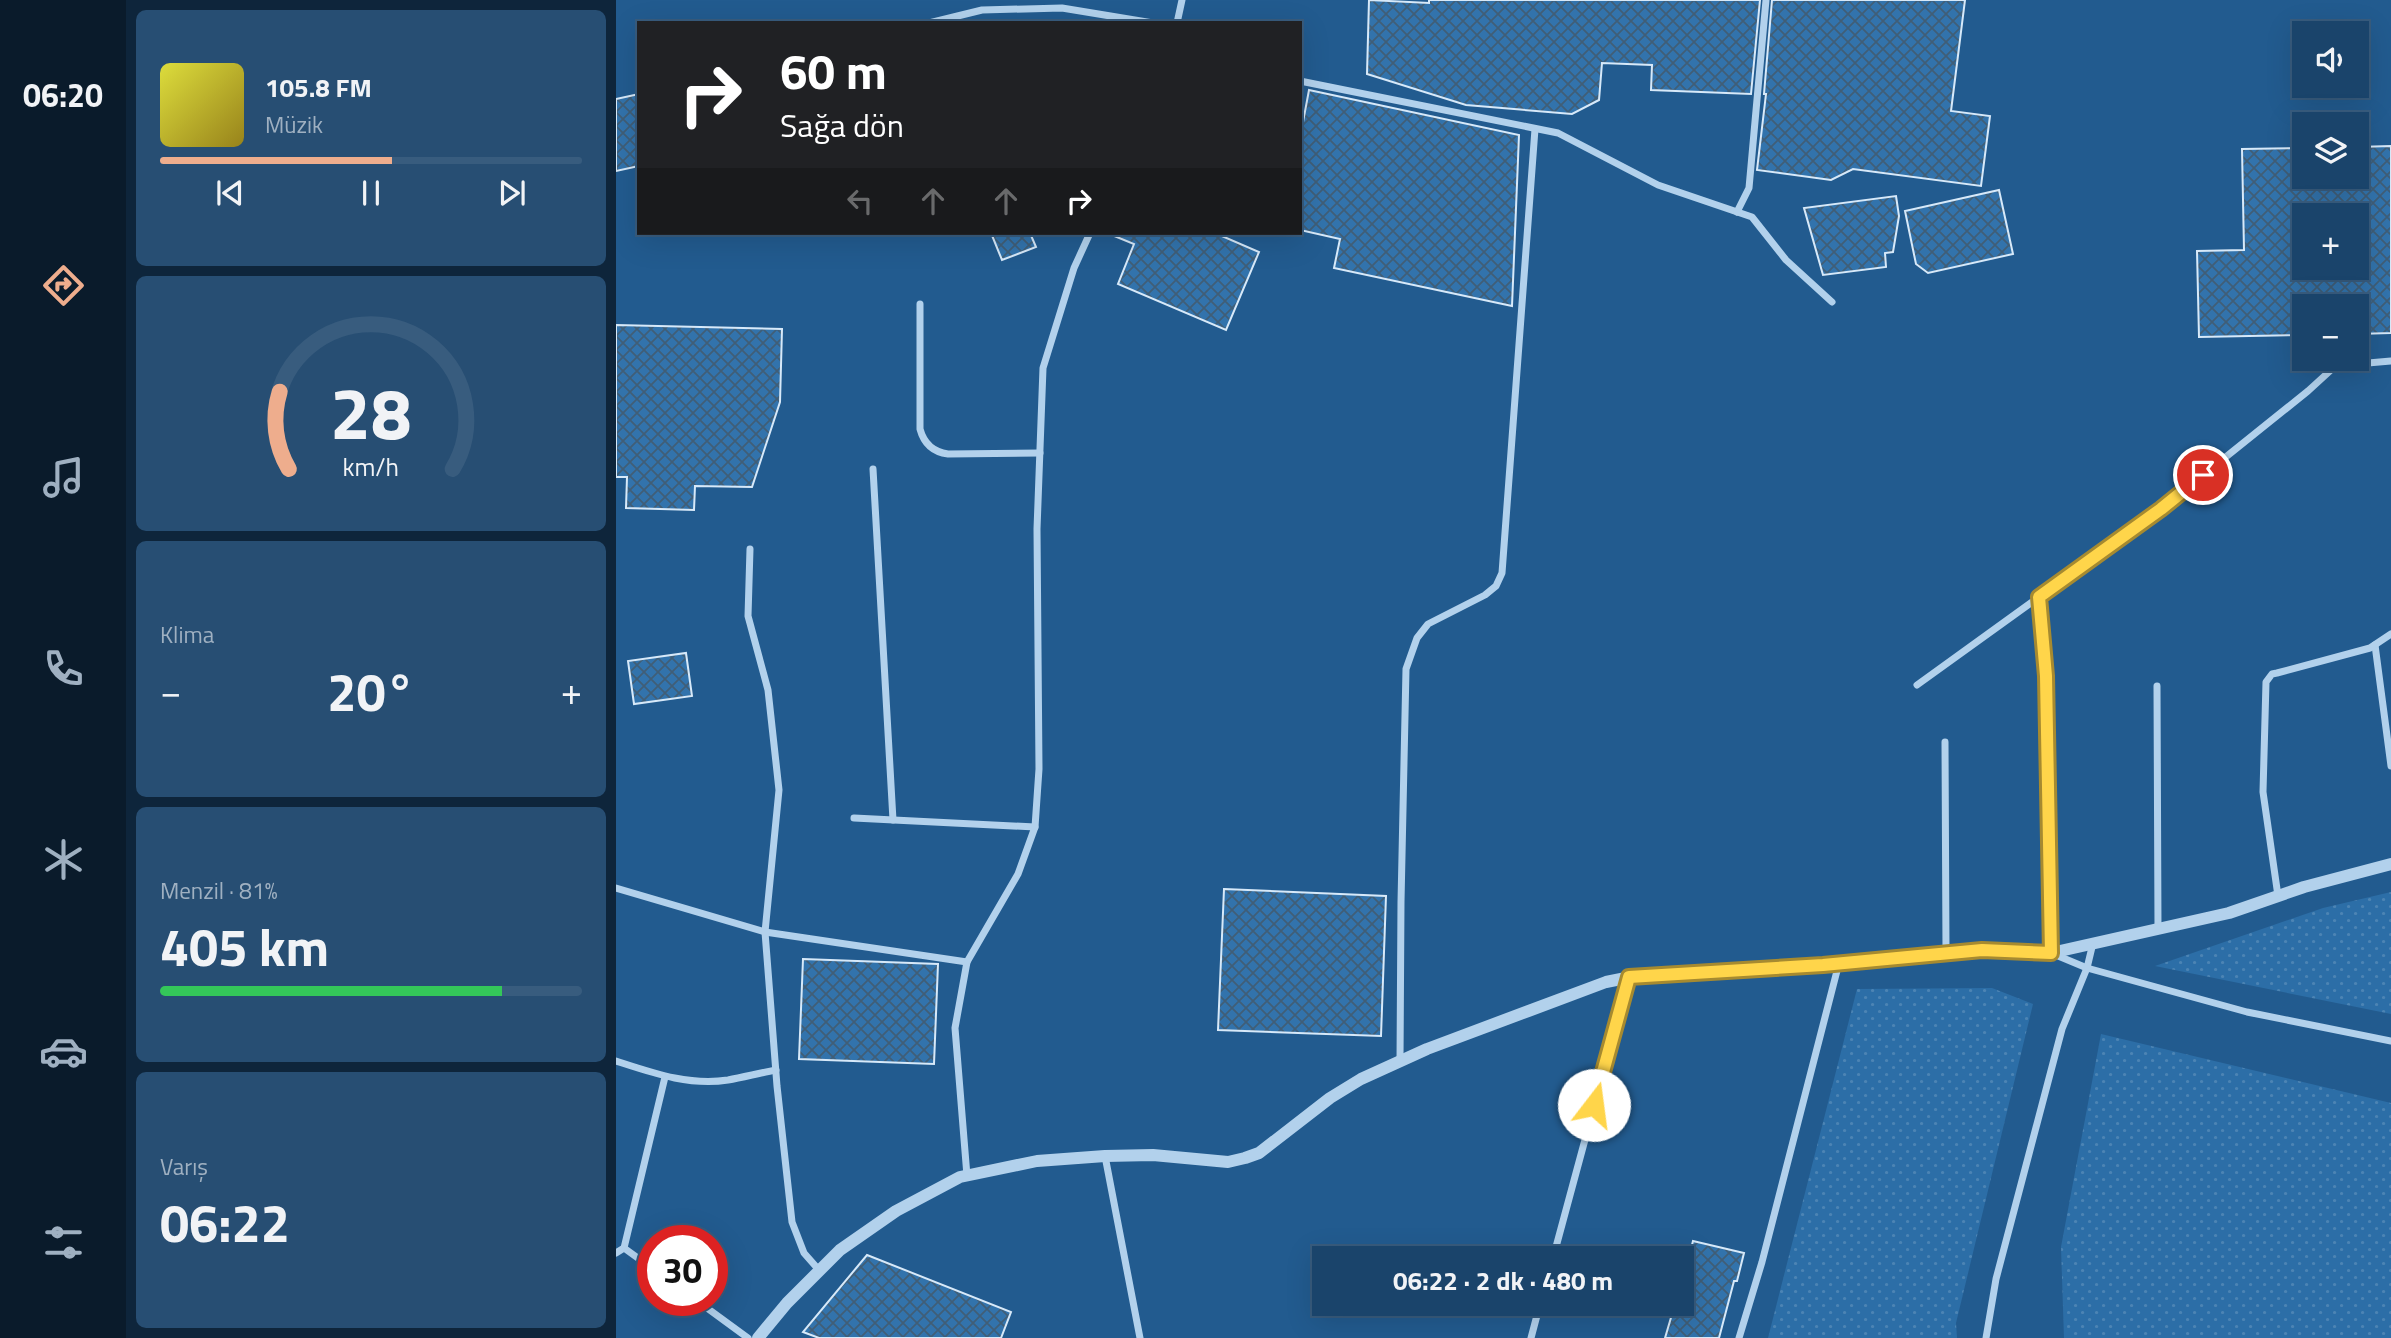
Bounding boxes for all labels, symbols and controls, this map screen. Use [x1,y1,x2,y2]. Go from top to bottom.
map controls [2292,21,2369,371]
button: sound [2292,21,2369,98]
text: 60 m [780,33,887,108]
icon: right [665,49,756,140]
text: 105.8 FM [265,68,372,107]
text: 06:20 [23,71,103,119]
text: Sağa dön [780,101,904,149]
text: Müzik [265,107,323,142]
button: layers [2292,112,2369,189]
icon: previous [211,174,249,212]
icon: pause [352,174,390,212]
icon: next [493,174,531,212]
icon: left [841,182,879,220]
icon: ahead [914,182,952,220]
icon: ahead [987,182,1025,220]
icon: right [1060,182,1098,220]
button: + [2292,203,2369,280]
icon: directions [39,261,88,310]
button: − [2292,294,2369,371]
text: 28 [330,358,412,468]
pin [2173,445,2233,505]
text: km/h [343,448,399,486]
icon: music [39,453,88,502]
icon: arrive [2184,456,2222,494]
text: Klima [160,617,214,652]
icon: phone [39,644,88,693]
text: 20° [327,652,415,731]
text: − [160,662,181,720]
text: + [561,662,582,720]
icon: climate [39,835,88,884]
text: Menzil · 81% [160,873,278,908]
text: 405 km [160,907,329,986]
icon: car [39,1027,88,1076]
position arrow [1557,1068,1631,1142]
text: Varış [160,1149,208,1184]
text: 06:22 [160,1183,290,1262]
icon: filters [39,1218,88,1267]
speed limit sign: 30 [637,1225,728,1316]
text: 06:22 · 2 dk · 480 m [1393,1261,1613,1300]

